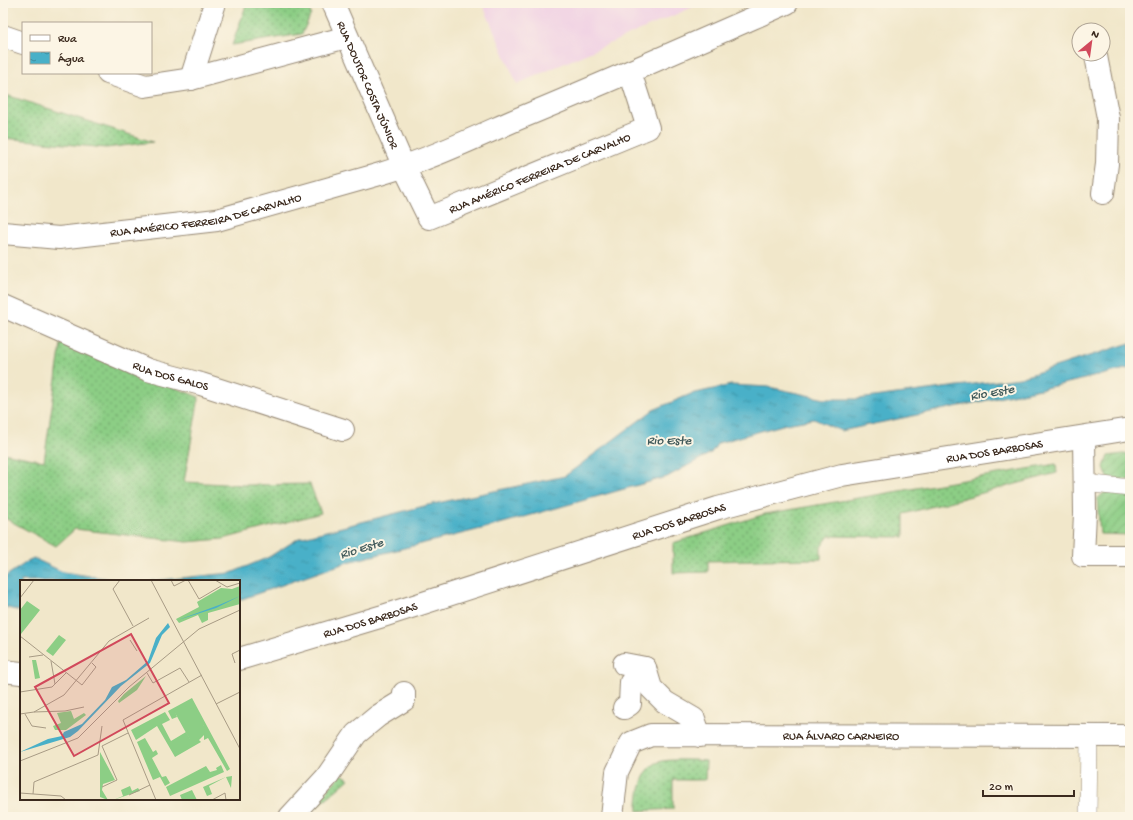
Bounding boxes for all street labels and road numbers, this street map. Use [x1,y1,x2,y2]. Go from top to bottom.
street label: RUA DOUTOR COSTA JÚNIOR [333,20,401,152]
street label: RUA AMÉRICO FERREIRA DE CARVALHO [447,131,633,218]
street label: RUA AMÉRICO FERREIRA DE CARVALHO [109,191,303,241]
street label: RUA DOS GALOS [130,359,210,395]
street label: RUA DOS BARBOSAS [945,438,1045,467]
street label: RUA DOS BARBOSAS [631,501,728,544]
street label: RUA DOS BARBOSAS [322,600,420,642]
street label: RUA ÁLVARO CARNEIRO [783,730,899,745]

